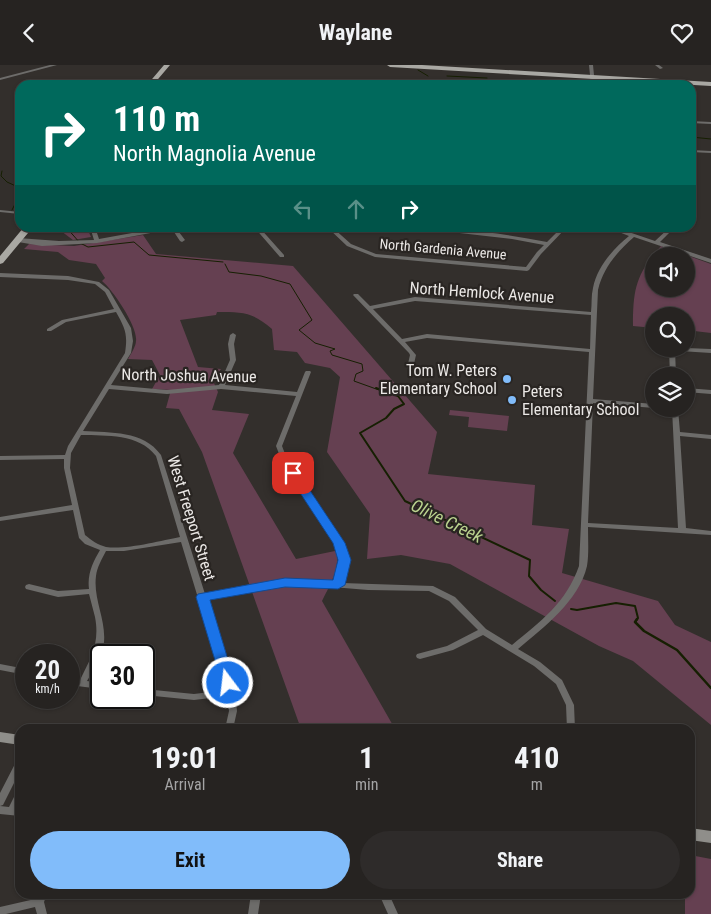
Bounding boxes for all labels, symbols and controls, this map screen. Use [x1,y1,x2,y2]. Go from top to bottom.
icon: back [15,19,43,47]
icon: heart [668,19,696,47]
text: Waylane [319,20,392,45]
text: 110 m [113,99,200,140]
icon: right [30,100,95,165]
text: North Magnolia Avenue [113,141,316,166]
icon: left [289,195,317,223]
icon: ahead [342,195,370,223]
icon: right [395,195,423,223]
street label: North Gardenia Avenue [379,235,508,263]
map controls [645,247,695,417]
button: sound [645,247,695,297]
street label: North Hemlock Avenue [409,278,555,307]
button: search [645,307,695,357]
place label: Tom W. Peters Elementary School [380,361,497,398]
street label: North Joshua Avenue [121,365,257,386]
button: layers [645,367,695,417]
marker: Tom W. Peters Elementary School [501,373,513,385]
place label: Peters Elementary School [522,382,639,419]
marker: Peters Elementary School [506,394,518,406]
pin [272,452,314,494]
street label: West Freeport Street [164,453,220,583]
icon: arrive [279,459,307,487]
water label: Olive Creek [408,494,488,547]
speed limit sign: 30 [90,644,155,709]
text: 20 [35,656,60,685]
position arrow [201,656,253,708]
text: km/h [35,682,60,696]
text: 19:01 [151,740,219,775]
text: 1 [359,740,374,775]
text: 410 [514,740,559,775]
text: Arrival [165,775,205,794]
text: min [355,775,378,794]
text: m [531,775,543,794]
button: Exit [30,831,350,889]
button: Share [360,831,680,889]

